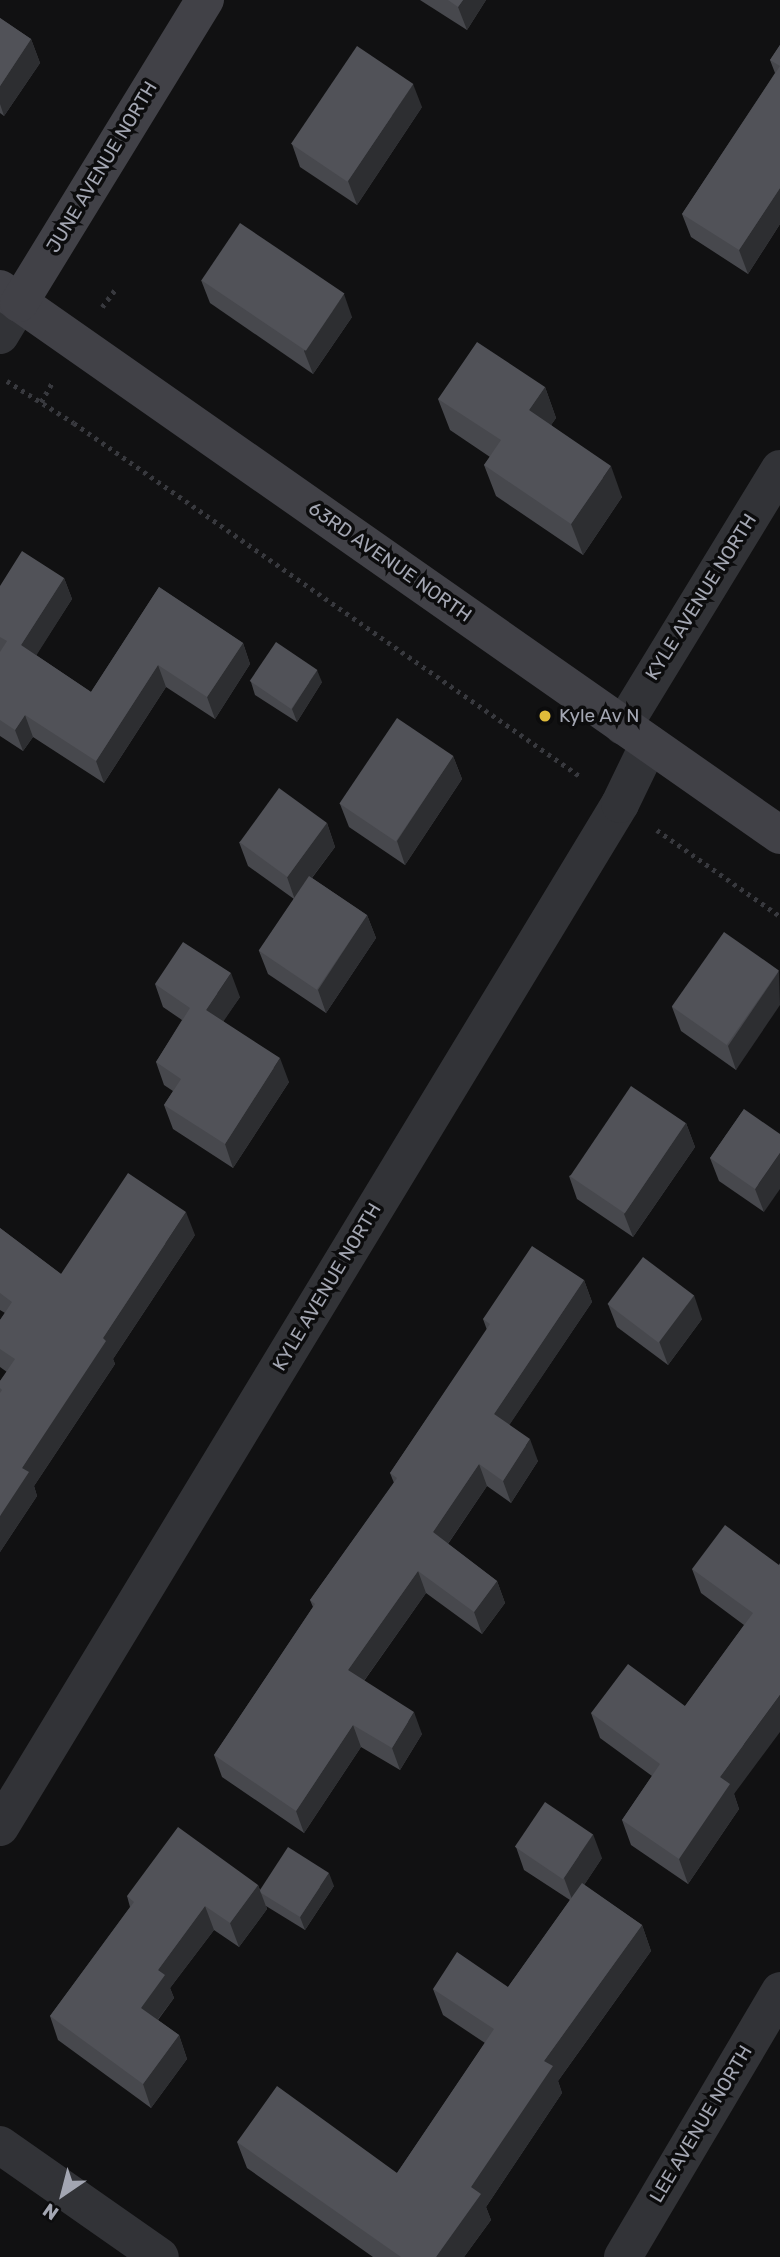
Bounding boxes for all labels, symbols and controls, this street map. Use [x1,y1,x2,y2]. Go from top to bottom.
street label: JUNE AVENUE NORTH [42,77,162,257]
street label: 63RD AVENUE NORTH [304,497,476,627]
street label: KYLE AVENUE NORTH [640,510,762,684]
place label: Kyle Av N [559,705,640,727]
marker: Kyle Av N [537,708,553,724]
street label: KYLE AVENUE NORTH [268,1199,386,1375]
street label: LEE AVENUE NORTH [645,2041,757,2207]
north arrow [28,2159,98,2229]
text: N [38,2198,63,2225]

